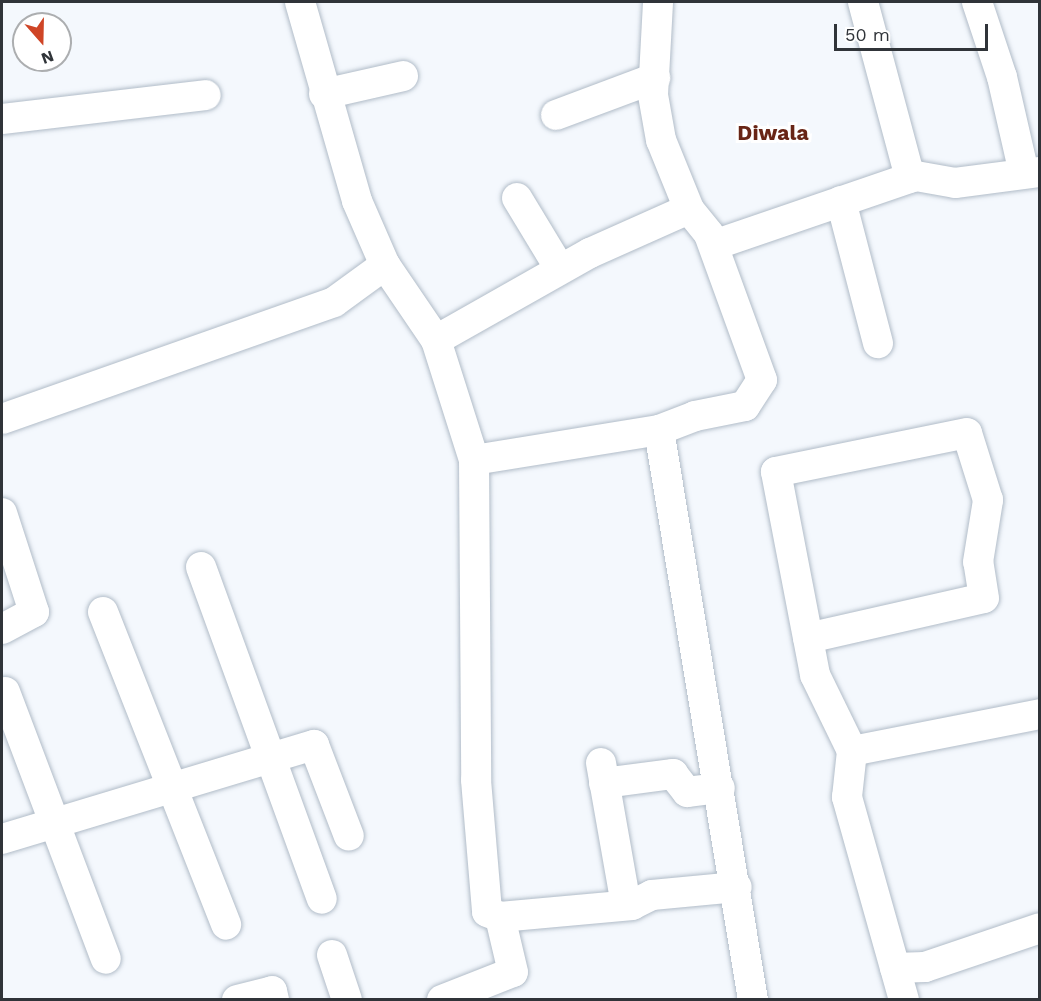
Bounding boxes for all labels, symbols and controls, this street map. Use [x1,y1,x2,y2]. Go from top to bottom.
north arrow [12,12,72,72]
scale bar [837,12,992,50]
text: 50 m [845,24,890,45]
text: N [39,47,56,68]
district label: Diwala [737,120,809,146]

